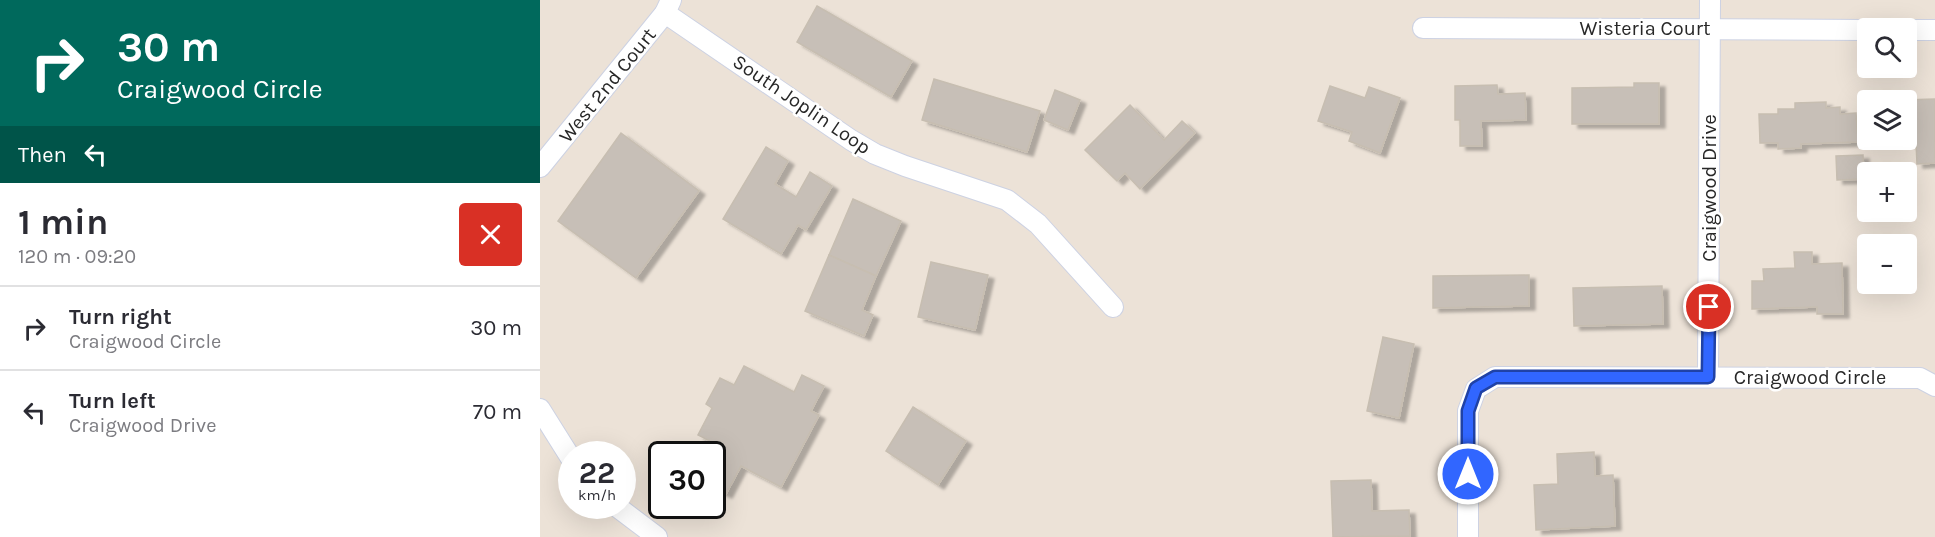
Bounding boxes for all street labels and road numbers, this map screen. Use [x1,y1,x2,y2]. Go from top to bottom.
street label: Wisteria Court [1579,17,1711,40]
street label: West 2nd Court [554,23,661,147]
street label: South Joplin Loop [728,50,875,159]
street label: Craigwood Drive [1698,114,1721,262]
street label: Craigwood Circle [1734,366,1886,389]

